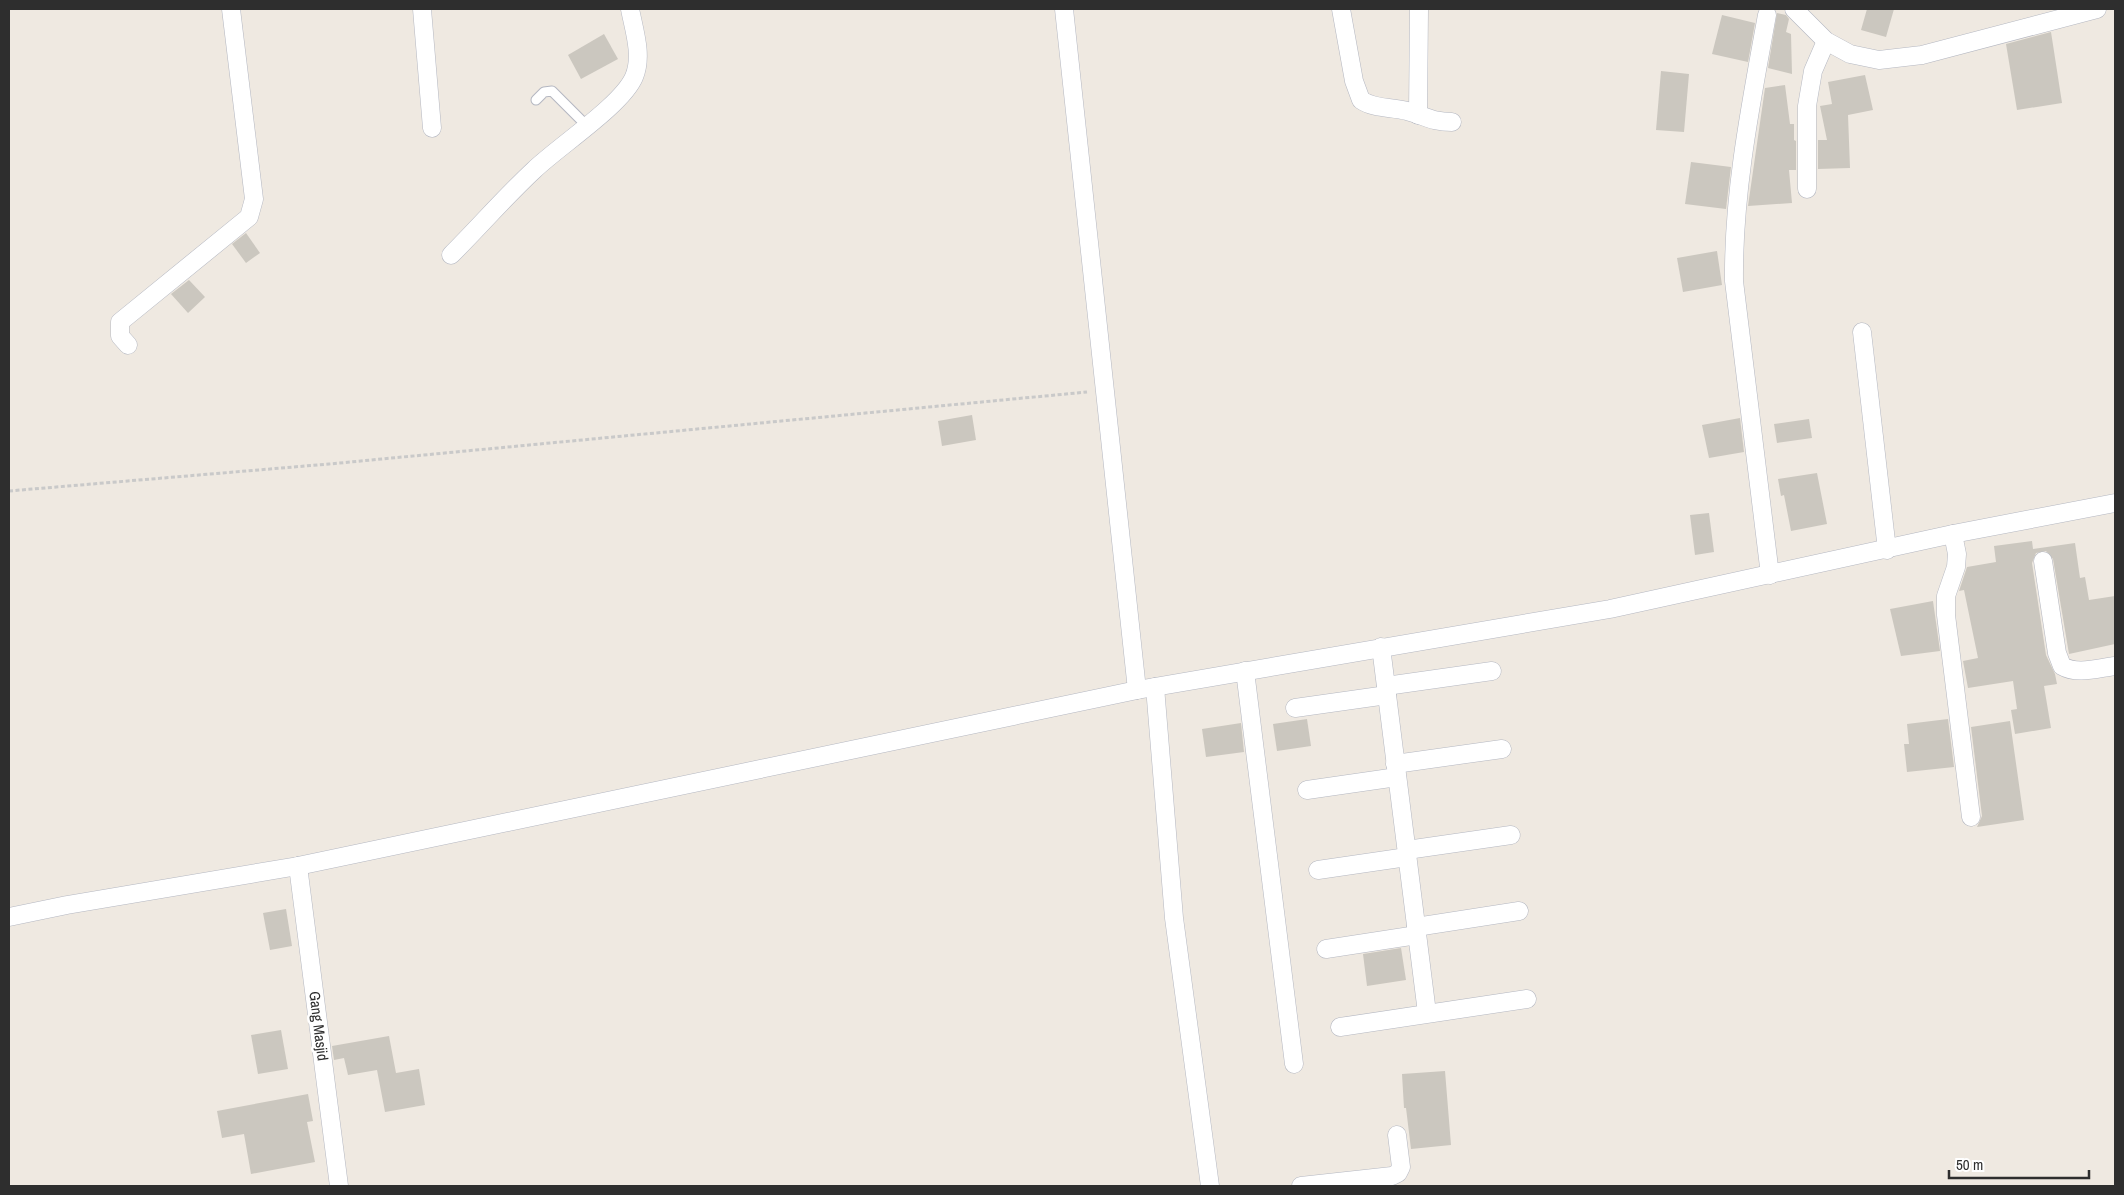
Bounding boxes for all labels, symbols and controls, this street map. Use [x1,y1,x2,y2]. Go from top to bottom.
street label: Gang Masjid [304,990,334,1062]
scale bar [1949,1148,2089,1180]
text: 50 m [1956,1154,1983,1175]

